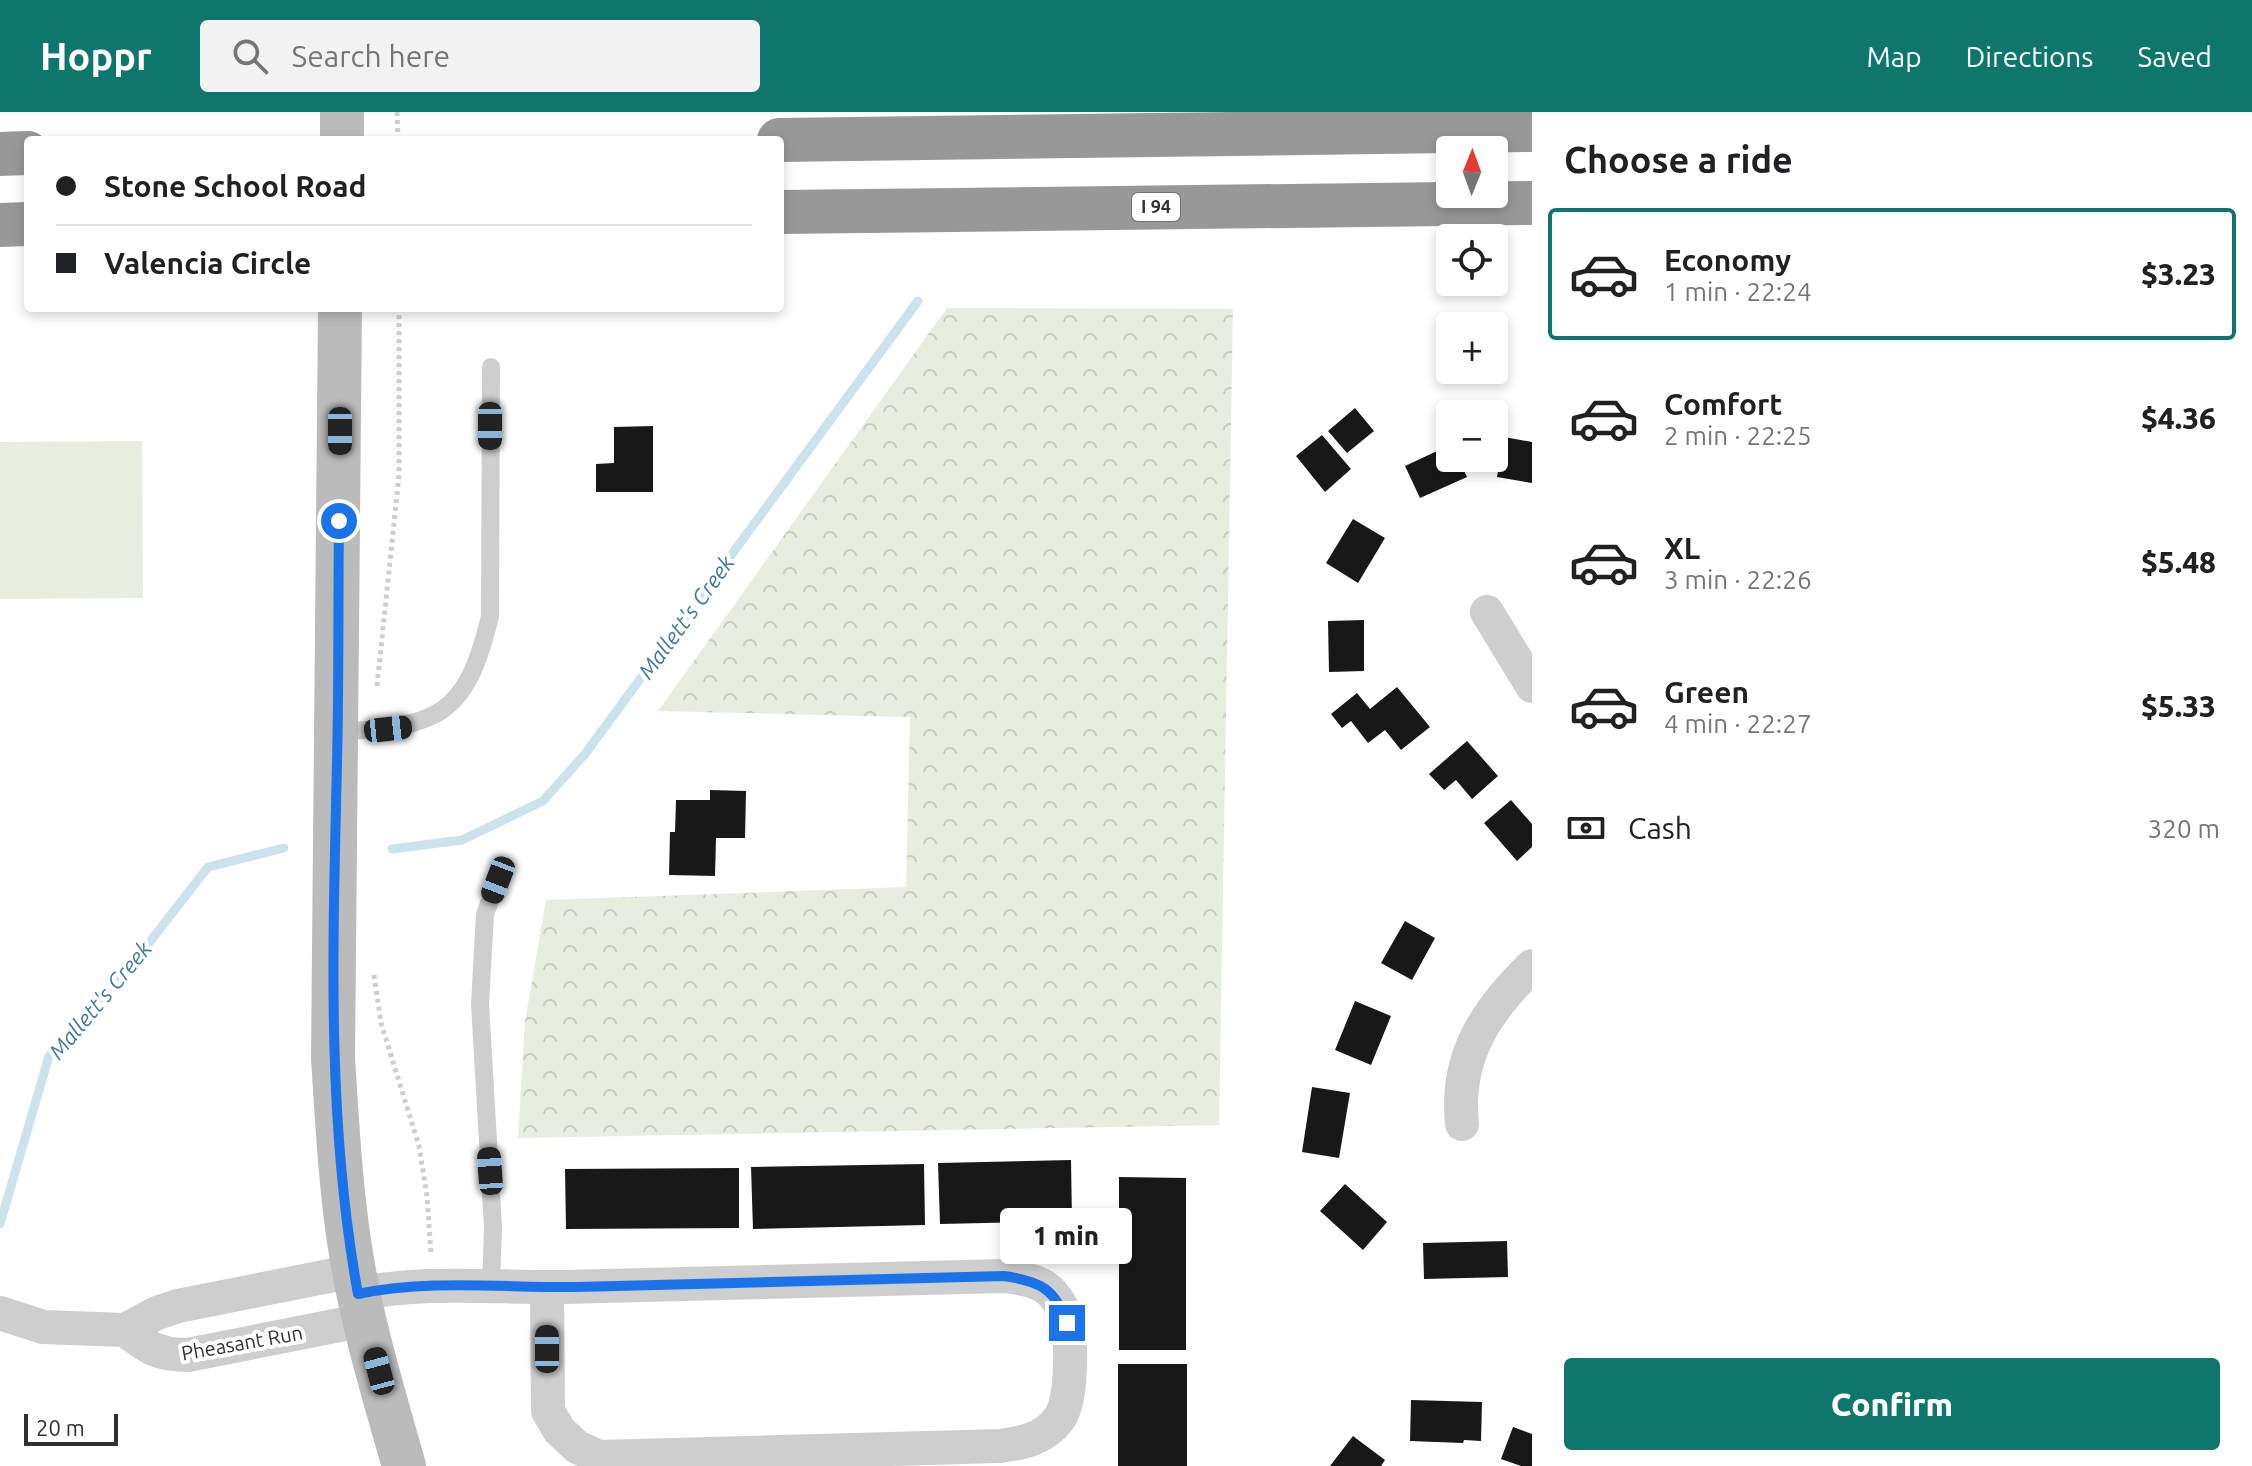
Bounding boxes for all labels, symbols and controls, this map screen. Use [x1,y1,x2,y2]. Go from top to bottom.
search box [200,20,760,92]
icon: search [228,34,272,78]
text: Hoppr [40,35,152,77]
text: Search here [292,39,450,73]
text: Map [1866,41,1922,72]
text: Directions [1966,41,2093,72]
text: Saved [2137,41,2212,72]
north arrow [1436,136,1508,208]
map controls [1436,136,1508,472]
text: Choose a ride [1564,139,1793,180]
text: Stone School Road [104,169,367,203]
road number: I 94 [1132,193,1180,221]
button: locate [1436,224,1508,296]
icon: car [1568,238,1640,310]
text: Economy [1664,243,1791,277]
text: Valencia Circle [104,246,311,280]
text: $3.23 [2141,257,2216,291]
text: 1 min · 22:24 [1664,277,1812,306]
button: + [1436,312,1508,384]
icon: car [1568,382,1640,454]
text: Comfort [1664,387,1782,421]
button: − [1436,400,1508,472]
text: $4.36 [2141,401,2216,435]
car [478,402,502,450]
car [328,407,352,455]
text: 2 min · 22:25 [1664,421,1812,450]
route start [321,503,357,539]
icon: car [1568,526,1640,598]
text: XL [1664,531,1700,565]
text: $5.48 [2141,545,2216,579]
water label: Mallett's Creek [633,550,739,683]
text: 3 min · 22:26 [1664,565,1812,594]
icon: car [1568,670,1640,742]
text: Green [1664,675,1749,709]
text: $5.33 [2141,689,2216,723]
text: 4 min · 22:27 [1664,709,1812,738]
car [363,715,413,743]
icon: cash [1564,806,1608,850]
text: Cash [1628,811,1692,845]
text: 320 m [2148,814,2220,843]
car [478,853,518,907]
water label: Mallett's Creek [43,935,157,1064]
car [476,1146,504,1196]
callout: 1 min [1001,1207,1133,1263]
text: 1 min [1033,1221,1099,1250]
route end [1049,1305,1085,1341]
street label: Pheasant Run [179,1321,304,1364]
car [535,1325,559,1373]
car [361,1345,397,1397]
button: Confirm [1564,1358,2220,1450]
scale bar [24,1410,118,1446]
text: 20 m [36,1415,85,1440]

